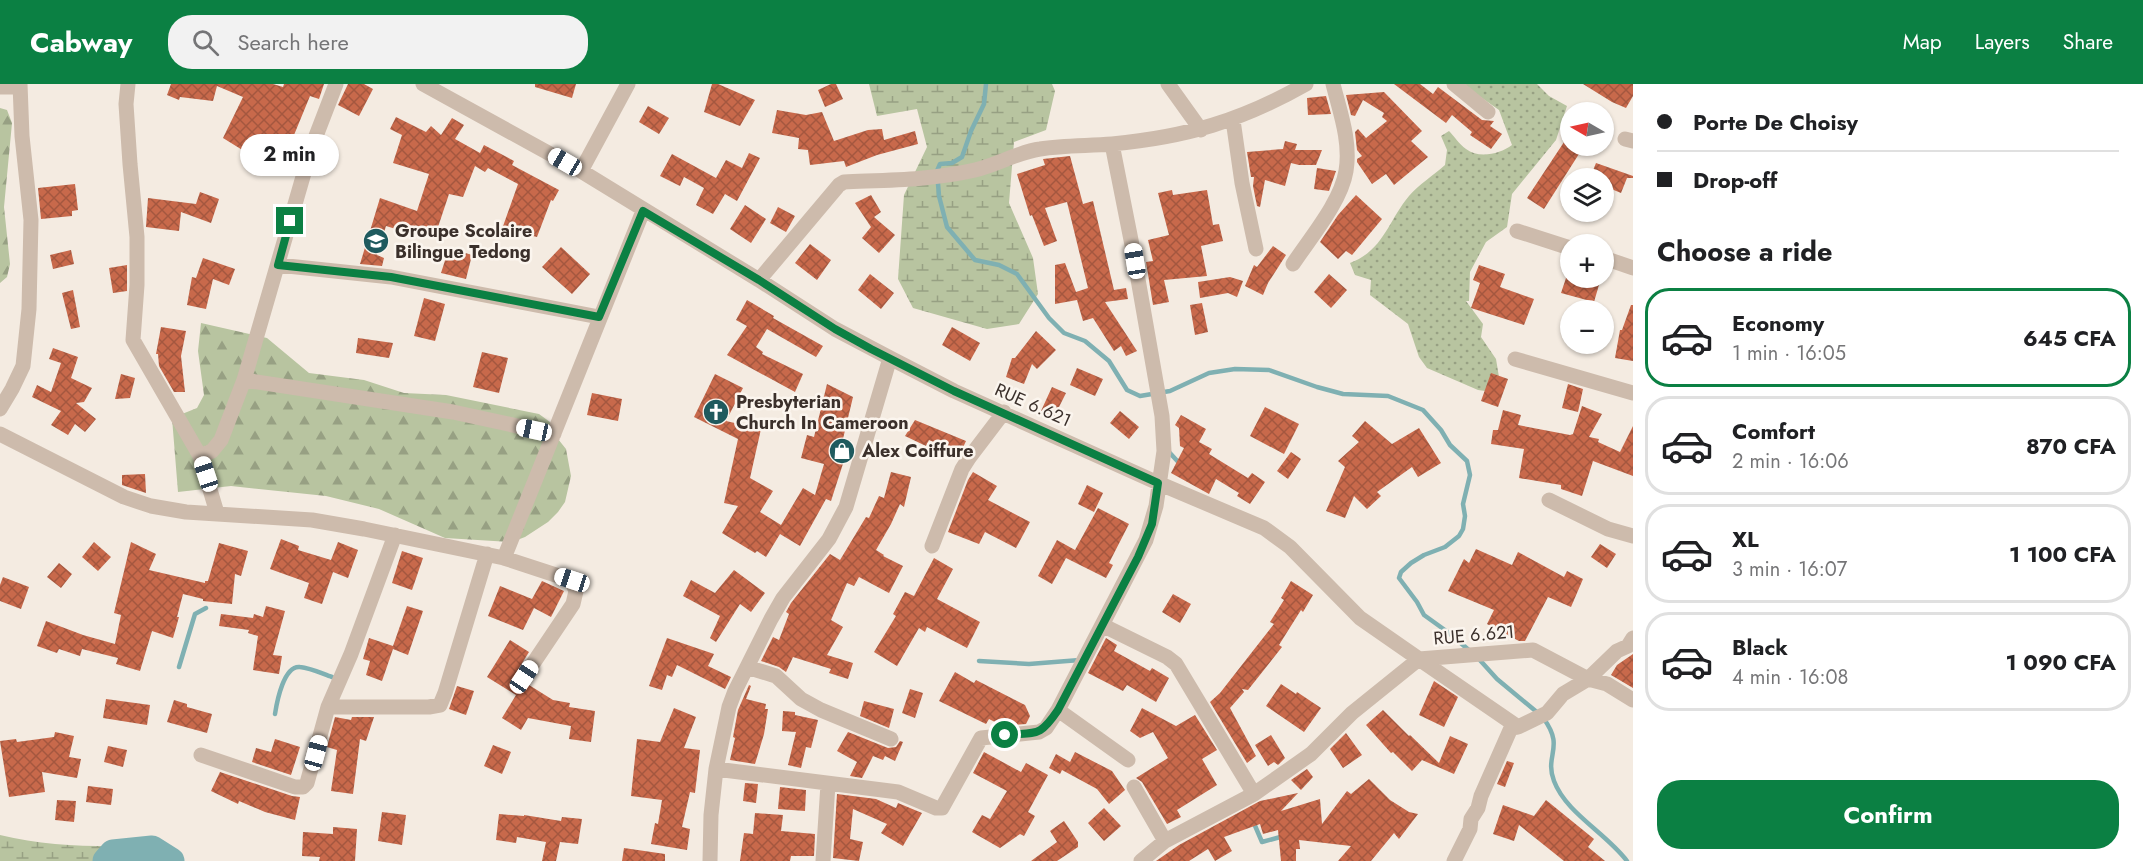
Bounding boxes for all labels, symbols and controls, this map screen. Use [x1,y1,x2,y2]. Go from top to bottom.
search box [168,15,588,69]
text: Cabway [30,22,132,63]
icon: search [189,26,222,59]
text: Search here [237,26,349,58]
text: Map [1903,27,1942,57]
text: Layers [1975,27,2030,57]
text: Share [2063,27,2113,57]
north arrow [1560,102,1614,156]
map controls [1560,102,1614,354]
text: Porte De Choisy [1693,106,1858,138]
callout: 2 min [240,134,340,176]
text: 2 min [263,140,316,169]
car [545,145,585,179]
text: Drop-off [1693,164,1777,196]
button: layers [1560,168,1614,222]
route end [276,207,303,234]
place label: Groupe Scolaire Bilingue Tedong [395,218,532,265]
school or university icon: Groupe Scolaire Bilingue Tedong [361,226,391,256]
text: Choose a ride [1657,232,1832,271]
button: + [1560,234,1614,288]
car [1123,242,1147,280]
button: − [1560,300,1614,354]
text: Economy [1732,307,1824,339]
icon: car [1660,311,1714,365]
text: 645 CFA [2023,322,2116,354]
text: 1 min · 16:05 [1732,339,1846,368]
street label: RUE 6.621 [991,377,1075,433]
place label: Presbyterian Church In Cameroon [736,389,909,436]
church icon: Presbyterian Church In Cameroon [701,397,731,427]
text: Comfort [1732,415,1815,447]
car [515,417,553,443]
icon: car [1660,419,1714,473]
text: 870 CFA [2026,430,2116,462]
shop icon: Alex Coiffure [827,436,857,466]
place label: Alex Coiffure [861,438,974,464]
text: 2 min · 16:06 [1732,447,1849,476]
car [192,454,220,494]
text: XL [1732,523,1759,555]
icon: car [1660,527,1714,581]
text: 1 100 CFA [2009,538,2116,570]
text: 3 min · 16:07 [1732,555,1847,584]
car [552,566,592,594]
street label: RUE 6.621 [1432,619,1516,651]
text: Black [1732,631,1788,663]
icon: car [1660,635,1714,689]
text: 1 090 CFA [2006,646,2116,678]
car [506,657,542,697]
text: 4 min · 16:08 [1732,663,1848,692]
route start [991,721,1018,748]
car [303,733,329,773]
button: Confirm [1657,780,2119,849]

